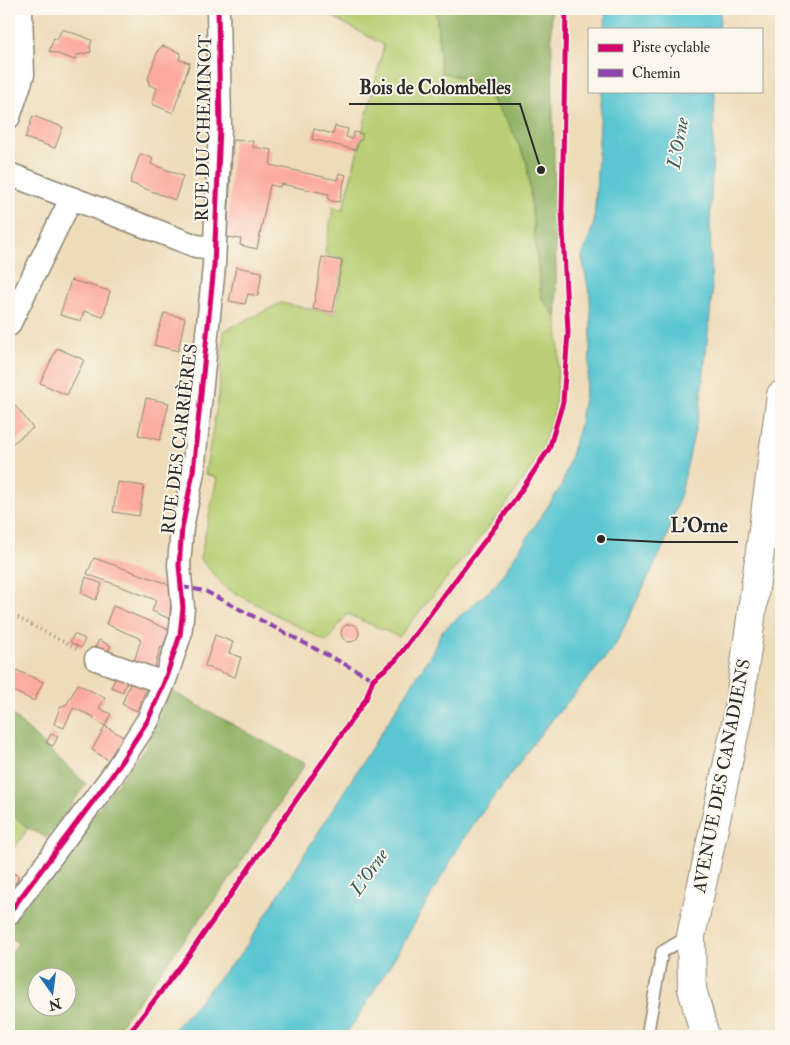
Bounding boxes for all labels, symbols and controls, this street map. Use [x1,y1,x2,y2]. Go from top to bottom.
legend [588,28,762,92]
street label: RUE DU CHEMINOT [191,34,217,222]
text: Piste cyclable [632,38,710,57]
text: Chemin [632,64,681,83]
callout: Bois de Colombelles [349,70,520,104]
text: Bois de Colombelles [359,76,511,100]
water label: L'Orne [662,115,694,171]
street label: RUE DES CARRIÈRES [157,342,203,536]
callout: L'Orne [660,508,738,542]
text: L'Orne [670,514,728,538]
street label: AVENUE DES CANADIENS [688,657,756,896]
water label: L'Orne [344,843,394,901]
north arrow [28,968,78,1018]
text: N [46,994,64,1014]

